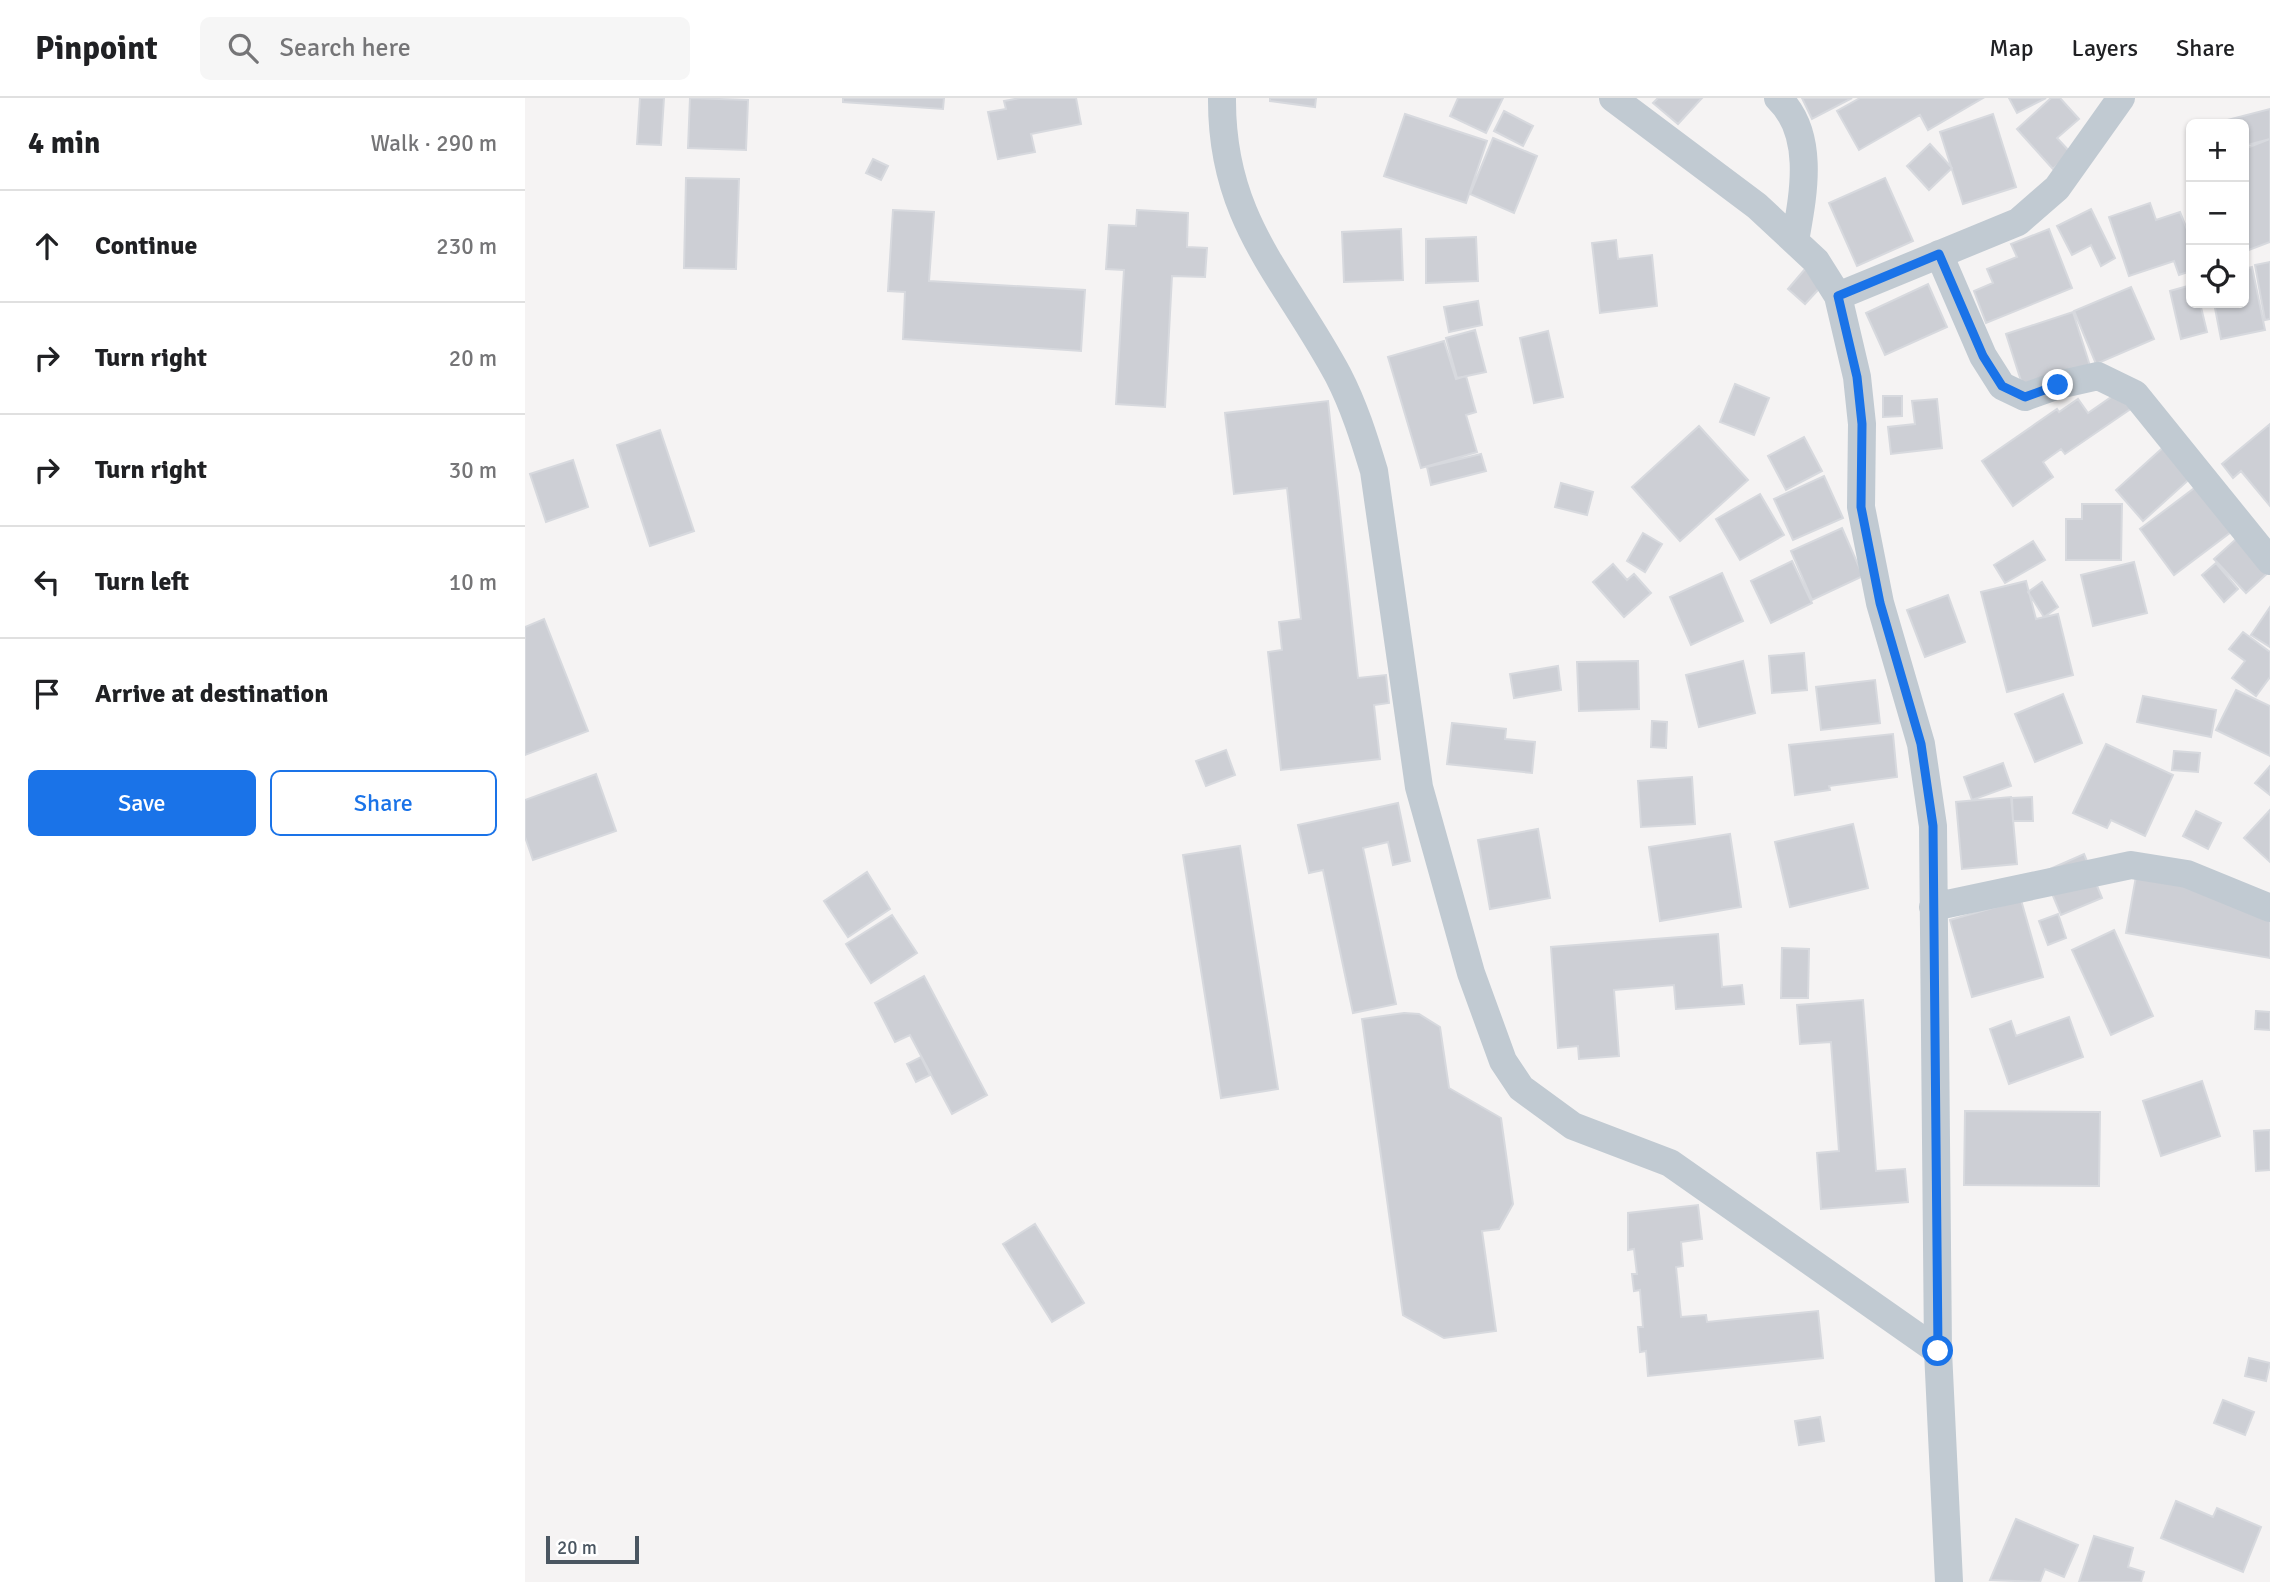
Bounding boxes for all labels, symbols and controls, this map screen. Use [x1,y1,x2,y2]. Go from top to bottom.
search box [200,17,690,80]
text: Pinpoint [35,28,158,69]
icon: search [224,29,262,67]
text: Search here [280,32,411,64]
text: Map [1989,33,2034,63]
text: Layers [2072,33,2138,63]
text: Share [2176,33,2235,63]
map controls [2186,119,2249,308]
button: + [2186,119,2249,182]
text: 4 min [28,125,100,162]
text: Walk · 290 m [371,129,497,158]
button: − [2186,182,2249,245]
icon: ahead [28,227,66,265]
text: Continue [95,230,197,262]
text: 230 m [436,232,497,261]
button: locate [2186,245,2249,308]
icon: right [28,339,66,377]
text: Turn right [95,342,207,374]
text: 20 m [449,344,497,373]
route end [2042,369,2073,400]
icon: right [28,451,66,489]
text: Turn right [95,454,207,486]
text: 30 m [449,456,497,485]
icon: left [28,563,66,601]
text: Turn left [95,566,189,598]
text: 10 m [449,568,497,597]
icon: arrive [28,675,66,713]
text: Arrive at destination [95,678,328,710]
button: Save [28,770,256,836]
button: Share [270,770,497,836]
route start [1922,1335,1953,1366]
scale bar [546,1533,639,1565]
text: 20 m [557,1536,597,1560]

